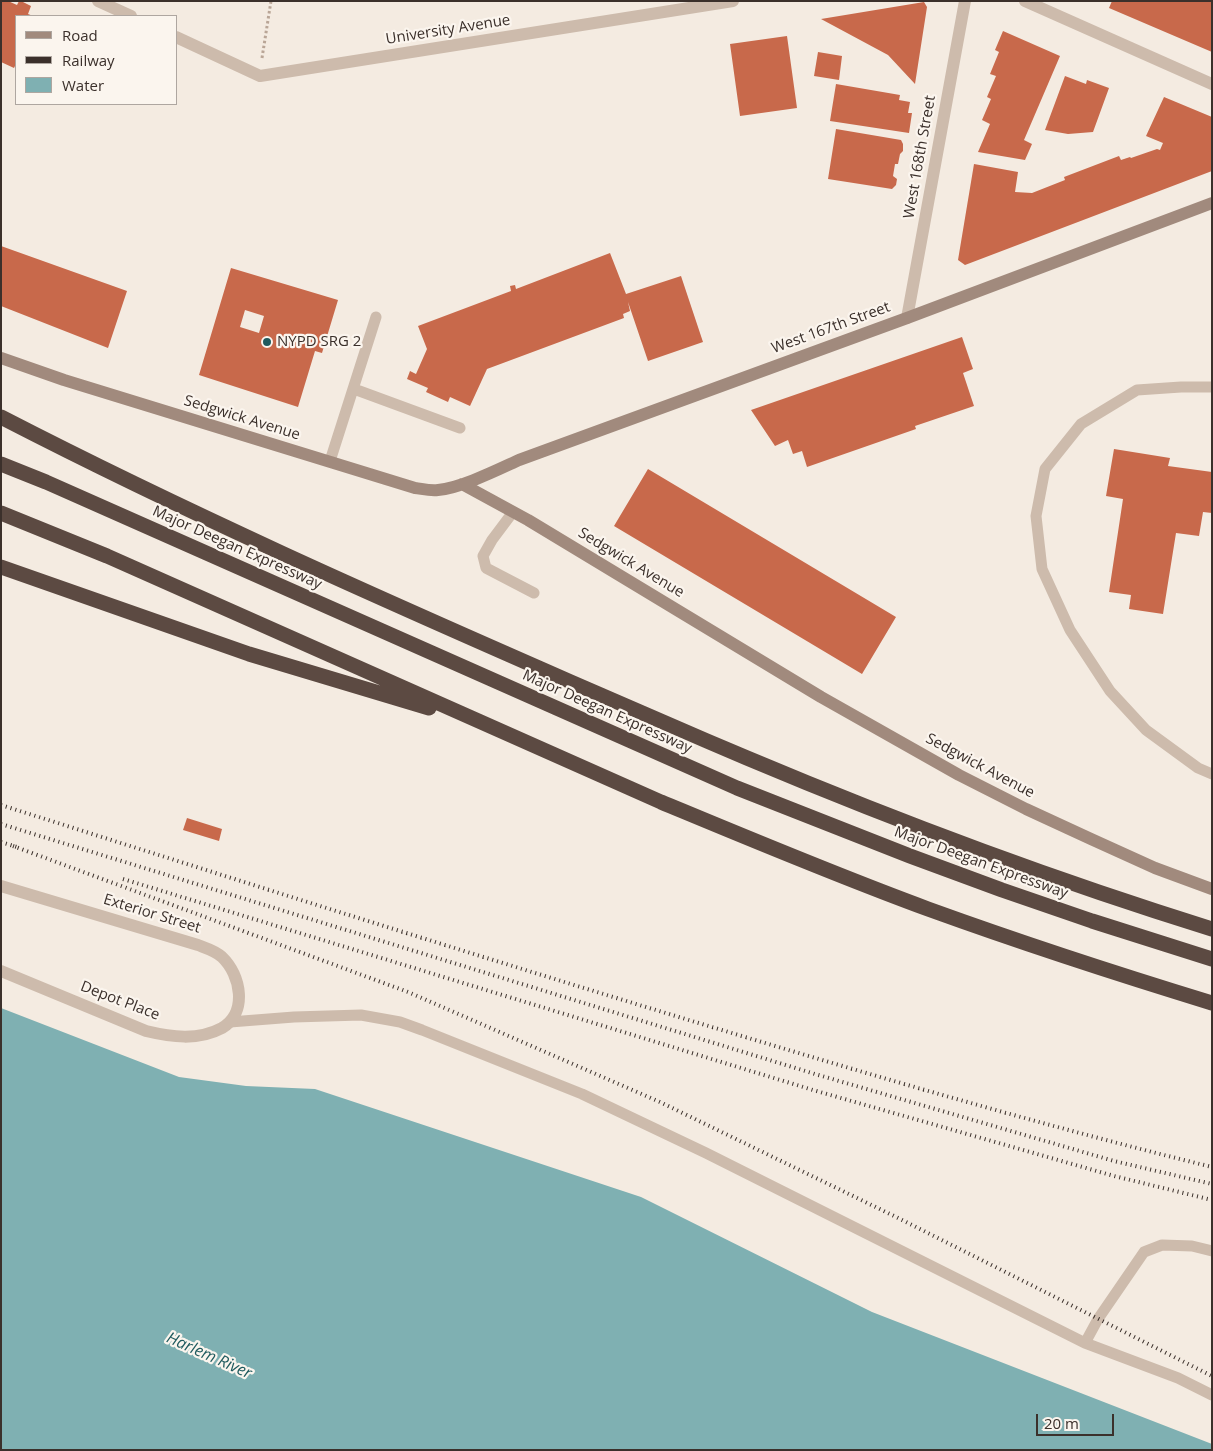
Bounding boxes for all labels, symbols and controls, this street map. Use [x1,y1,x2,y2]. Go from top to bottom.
street label: University Avenue [384,11,512,49]
legend [15,15,178,105]
text: Road [62,25,98,45]
text: Railway [62,50,115,70]
text: Water [62,75,104,95]
street label: West 168th Street [900,94,940,220]
street label: West 167th Street [769,298,893,358]
place label: NYPD SRG 2 [277,333,361,351]
marker: NYPD SRG 2 [261,336,273,348]
street label: Sedgwick Avenue [182,392,302,444]
street label: Major Deegan Expressway [149,502,325,594]
street label: Sedgwick Avenue [575,524,687,602]
street label: Major Deegan Expressway [519,666,695,758]
street label: Sedgwick Avenue [923,730,1037,802]
street label: Major Deegan Expressway [892,823,1070,903]
street label: Exterior Street [101,891,203,937]
street label: Depot Place [78,978,162,1024]
water label: Harlem River [163,1329,255,1383]
scale bar [1038,1404,1116,1436]
text: 20 m [1044,1413,1079,1433]

